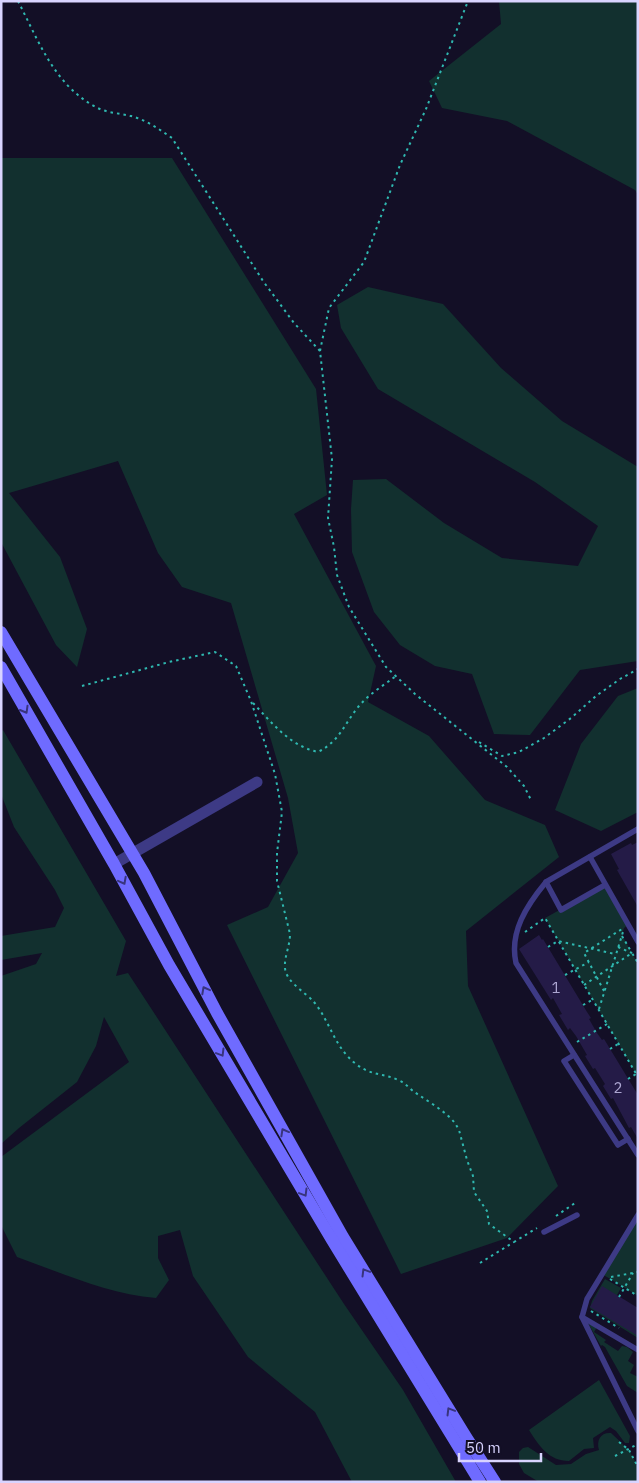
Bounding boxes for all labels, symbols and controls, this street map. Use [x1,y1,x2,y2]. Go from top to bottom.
one-way arrow [19,704,29,713]
one-way arrow [117,876,127,885]
house number: 1 [551,978,561,997]
one-way arrow [201,986,211,995]
one-way arrow [214,1048,224,1057]
house number: 2 [613,1078,623,1097]
one-way arrow [280,1128,290,1137]
one-way arrow [297,1187,307,1196]
one-way arrow [362,1269,372,1278]
one-way arrow [446,1408,456,1417]
scale bar [459,1430,542,1462]
text: 50 m [466,1438,501,1457]

